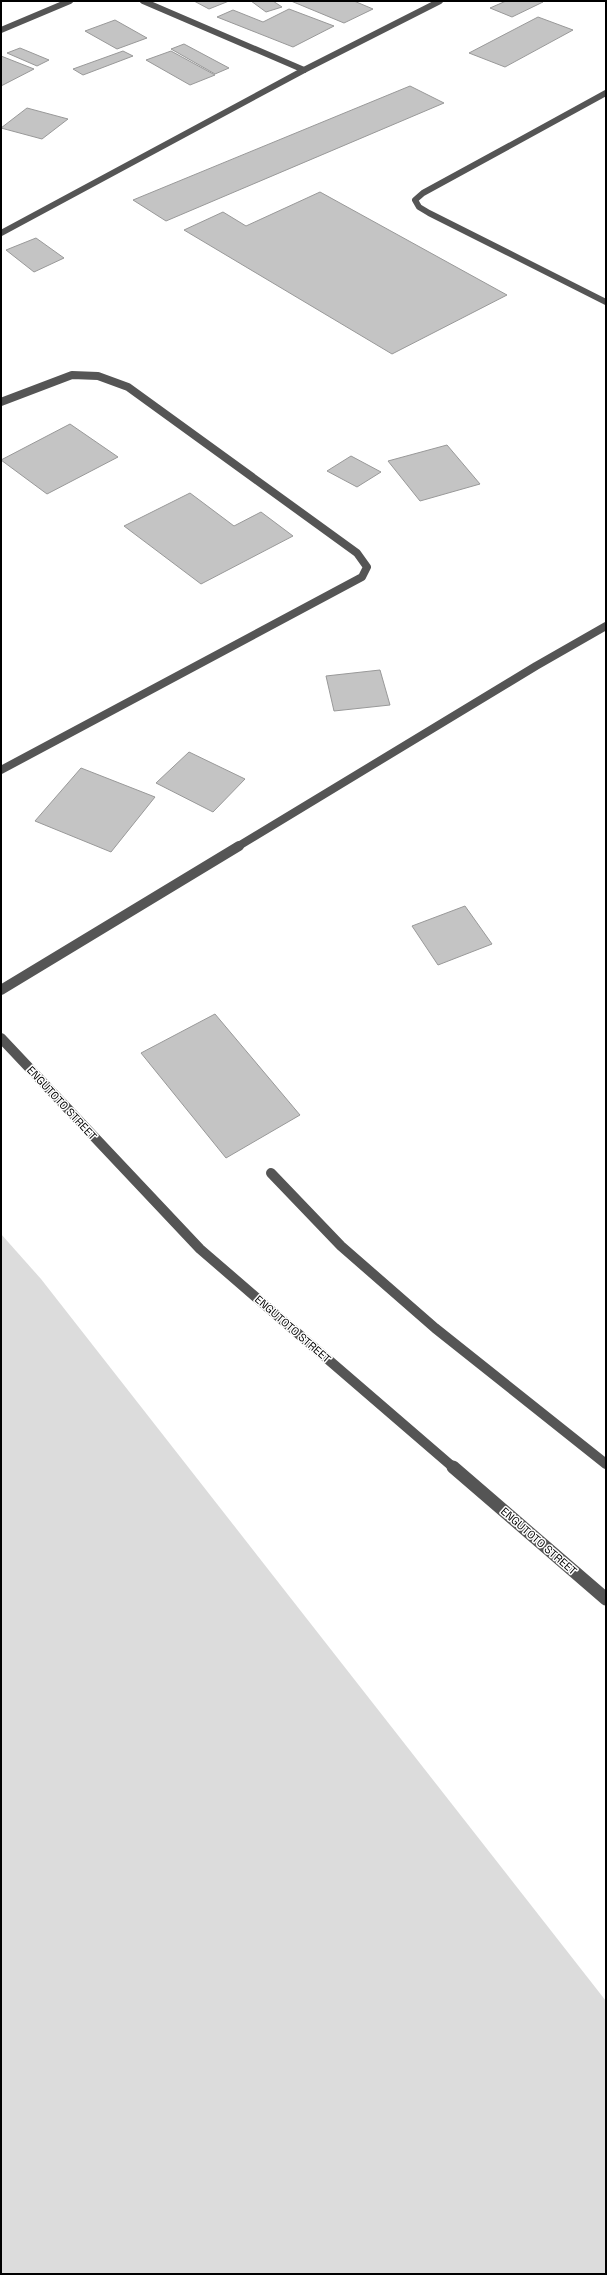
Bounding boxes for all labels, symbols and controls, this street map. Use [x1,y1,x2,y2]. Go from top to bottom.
street label: ENGUTOTO STREET [24,1063,100,1143]
street label: ENGUTOTO STREET [252,1292,334,1366]
street label: ENGUTOTO STREET [498,1504,580,1578]

